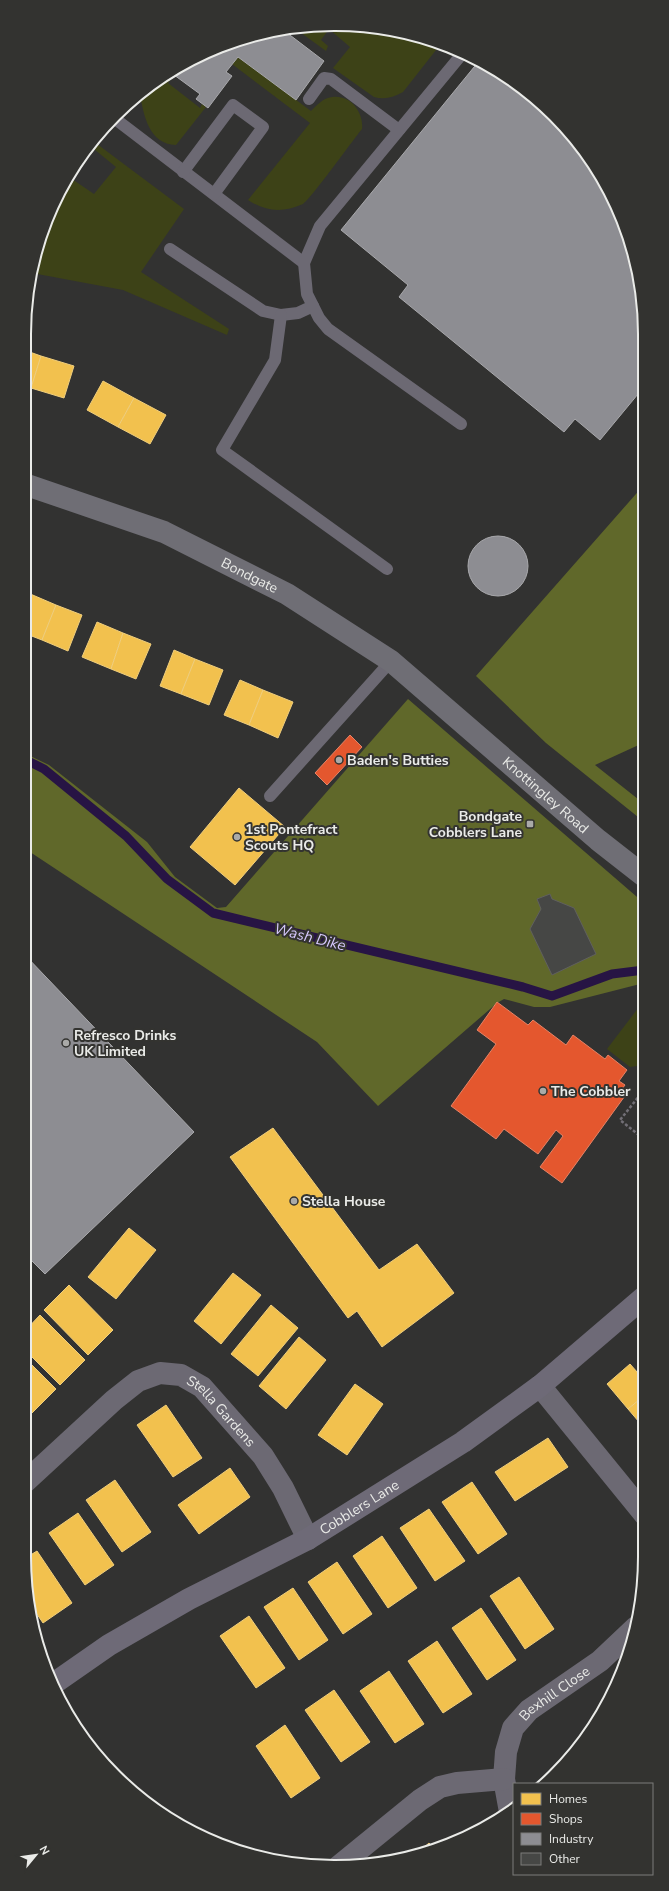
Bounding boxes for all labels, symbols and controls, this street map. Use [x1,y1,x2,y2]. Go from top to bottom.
street label: Bondgate [218,553,281,597]
place label: Baden's Butties [347,751,449,770]
street label: Knottingley Road [499,752,593,837]
marker: Baden's Butties [334,755,344,765]
place label: Bondgate Cobblers Lane [429,807,522,842]
marker: Bondgate Cobblers Lane [525,819,535,829]
place label: 1st Pontefract Scouts HQ [245,820,338,855]
marker: 1st Pontefract Scouts HQ [232,832,242,842]
water label: Wash Dike [272,918,348,956]
place label: Refresco Drinks UK Limited [74,1026,176,1061]
marker: Refresco Drinks UK Limited [61,1038,71,1048]
place label: The Cobbler [551,1082,631,1101]
marker: The Cobbler [538,1086,548,1096]
place label: Stella House [302,1192,386,1211]
marker: Stella House [289,1196,299,1206]
street label: Stella Gardens [183,1371,260,1451]
street label: Cobblers Lane [316,1475,402,1539]
street label: Bexhill Close [515,1661,593,1725]
legend [513,1783,653,1875]
text: Homes [549,1791,587,1807]
text: Shops [549,1811,583,1827]
text: Industry [549,1831,594,1847]
north arrow [16,1835,56,1875]
text: N [36,1843,53,1858]
text: Other [549,1851,581,1867]

